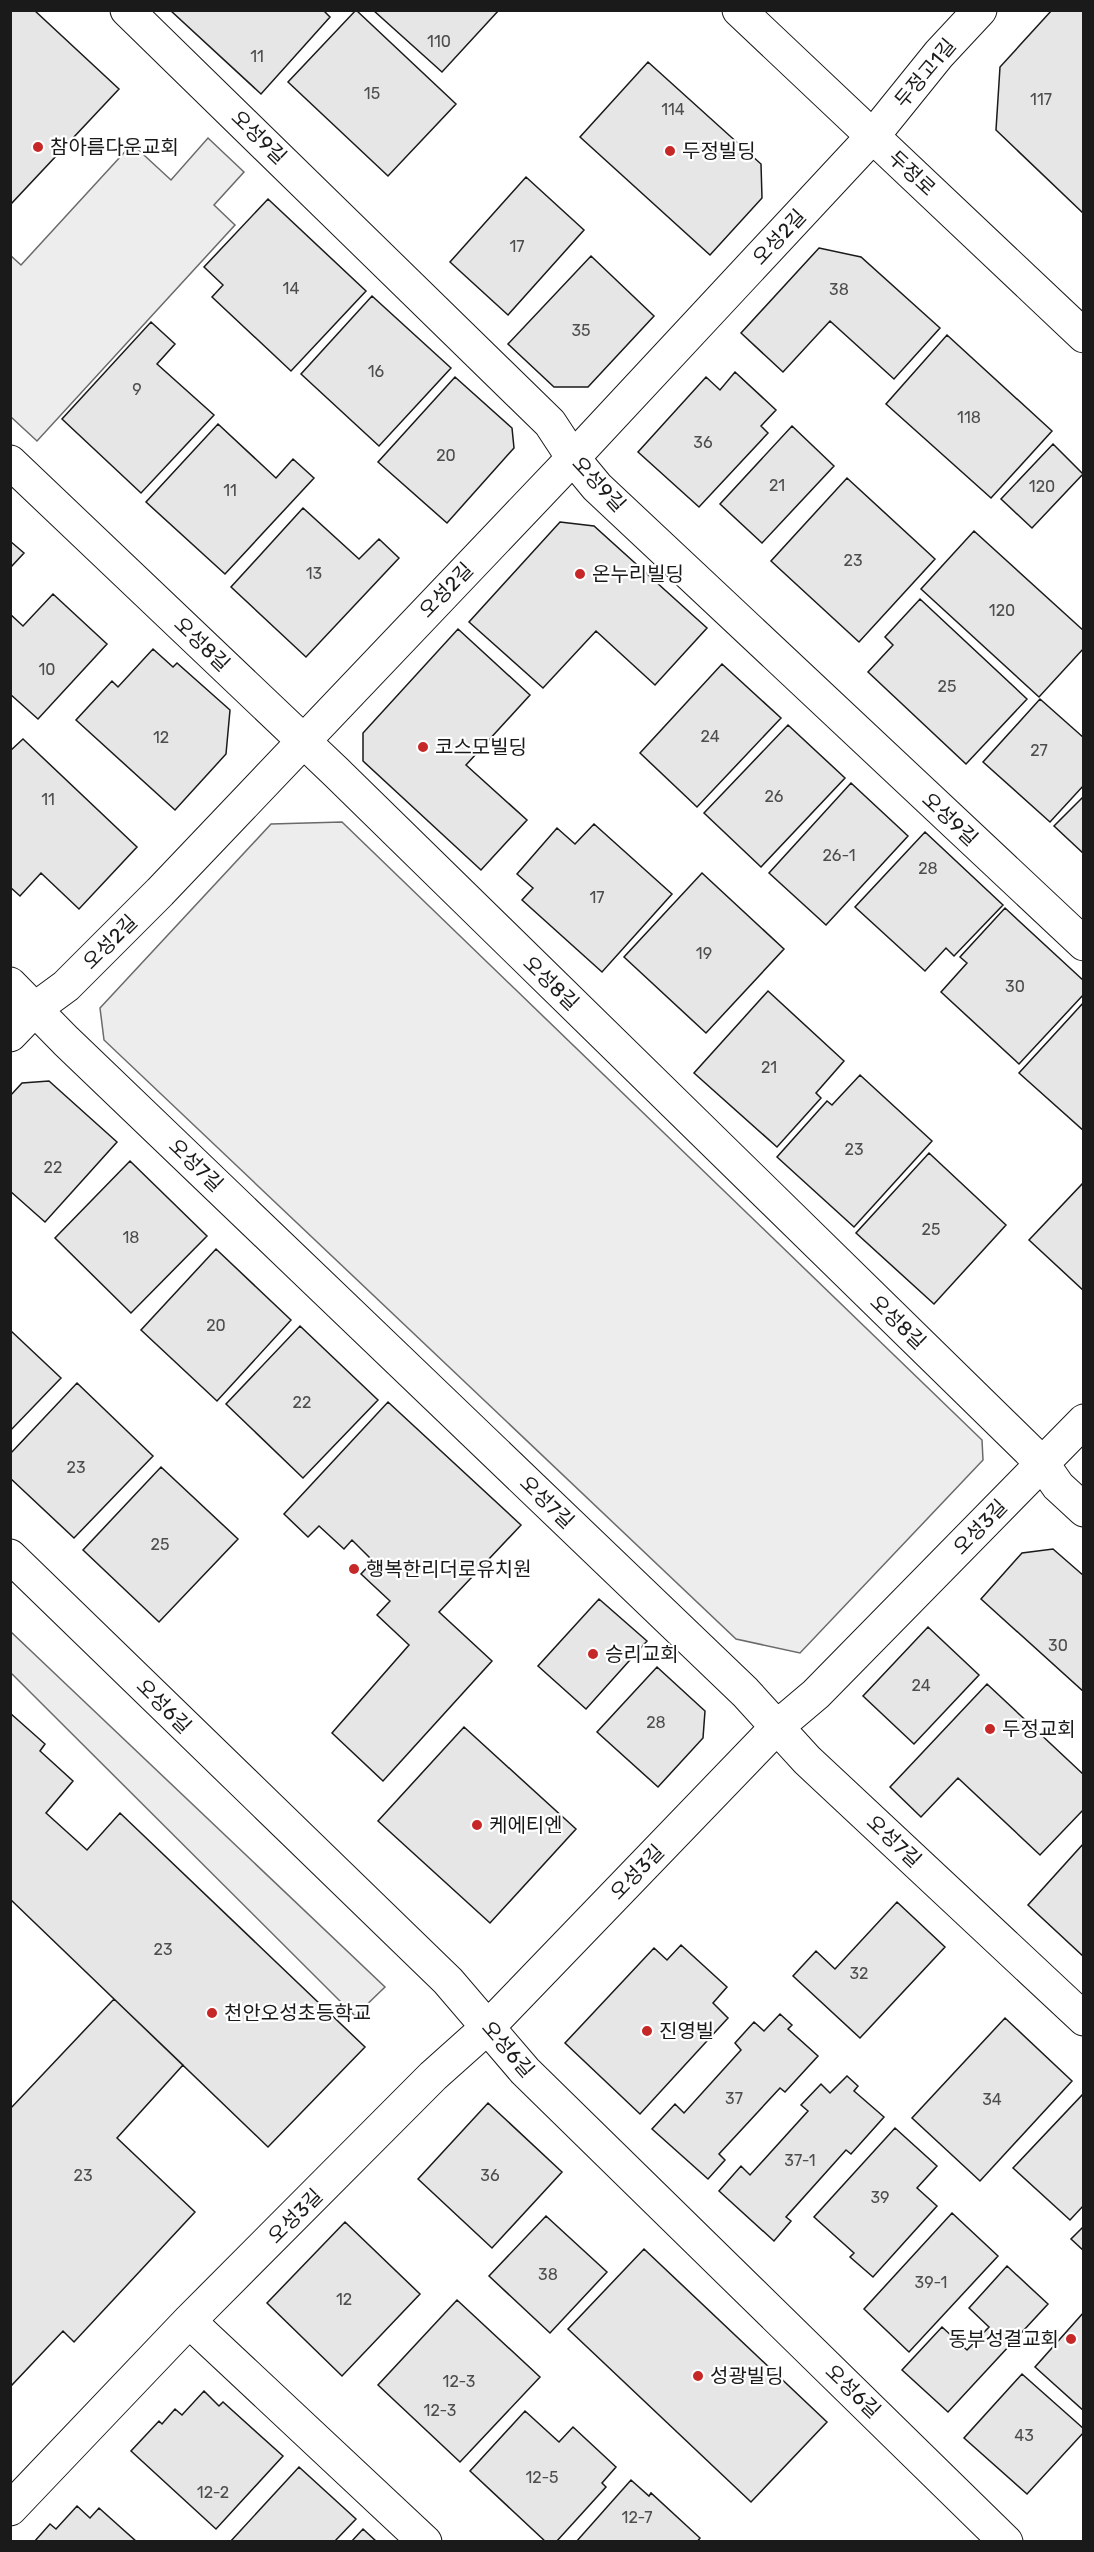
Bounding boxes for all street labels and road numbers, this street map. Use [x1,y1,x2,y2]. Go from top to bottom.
street label: 두정고1길 [889,34,961,112]
street label: 오성9길 [227,105,291,169]
street label: 두정로 [884,145,940,201]
street label: 오성2길 [747,204,811,270]
street label: 오성9길 [567,451,631,517]
street label: 오성2길 [414,558,478,622]
street label: 오성8길 [169,612,235,676]
street label: 오성9길 [917,787,983,851]
street label: 오성2길 [78,910,142,974]
street label: 오성8길 [518,951,584,1015]
street label: 오성7길 [164,1134,228,1196]
street label: 오성8길 [865,1290,931,1354]
street label: 오성7길 [515,1471,579,1533]
street label: 오성3길 [948,1494,1012,1560]
street label: 오성6길 [132,1674,196,1738]
street label: 오성7길 [862,1810,926,1872]
street label: 오성3길 [605,1839,669,1905]
street label: 오성6길 [477,2016,539,2082]
street label: 오성3길 [263,2184,327,2248]
street label: 오성6길 [820,2359,886,2423]

